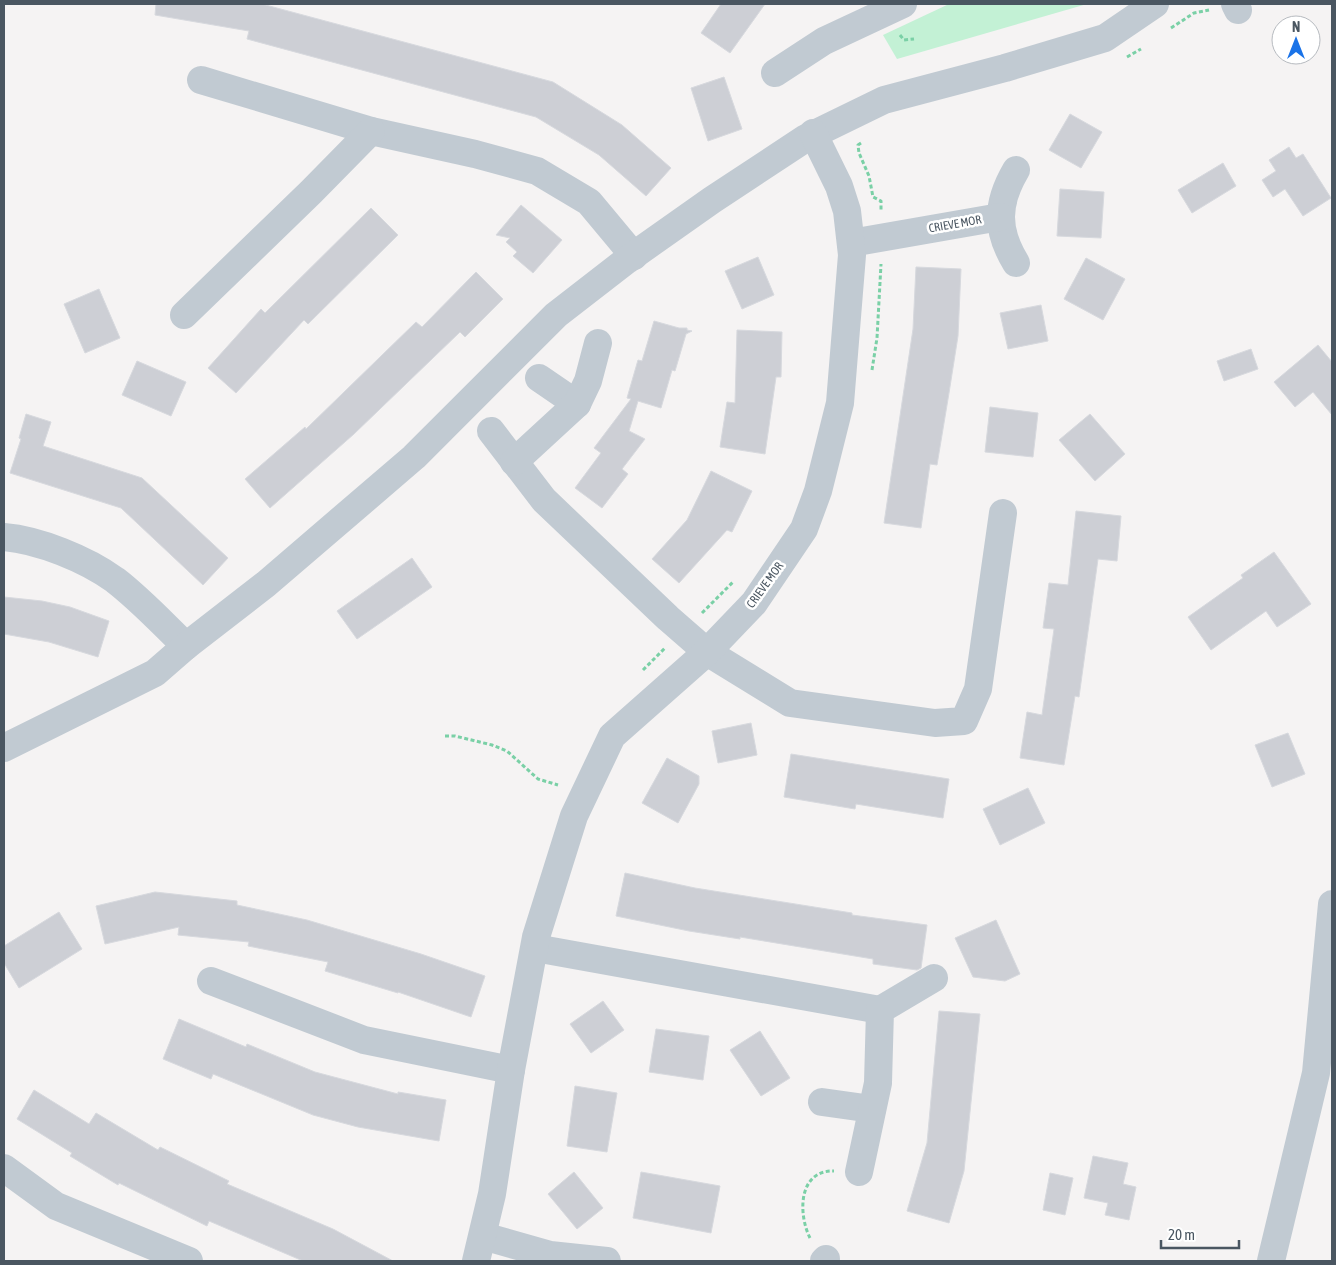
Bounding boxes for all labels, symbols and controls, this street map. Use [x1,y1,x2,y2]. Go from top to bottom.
north arrow [1271,15,1321,65]
text: N [1292,19,1300,35]
street label: CRIEVE MOR [928,212,982,236]
street label: CRIEVE MOR [744,559,786,611]
scale bar [1161,1218,1238,1250]
text: 20 m [1168,1226,1195,1243]

